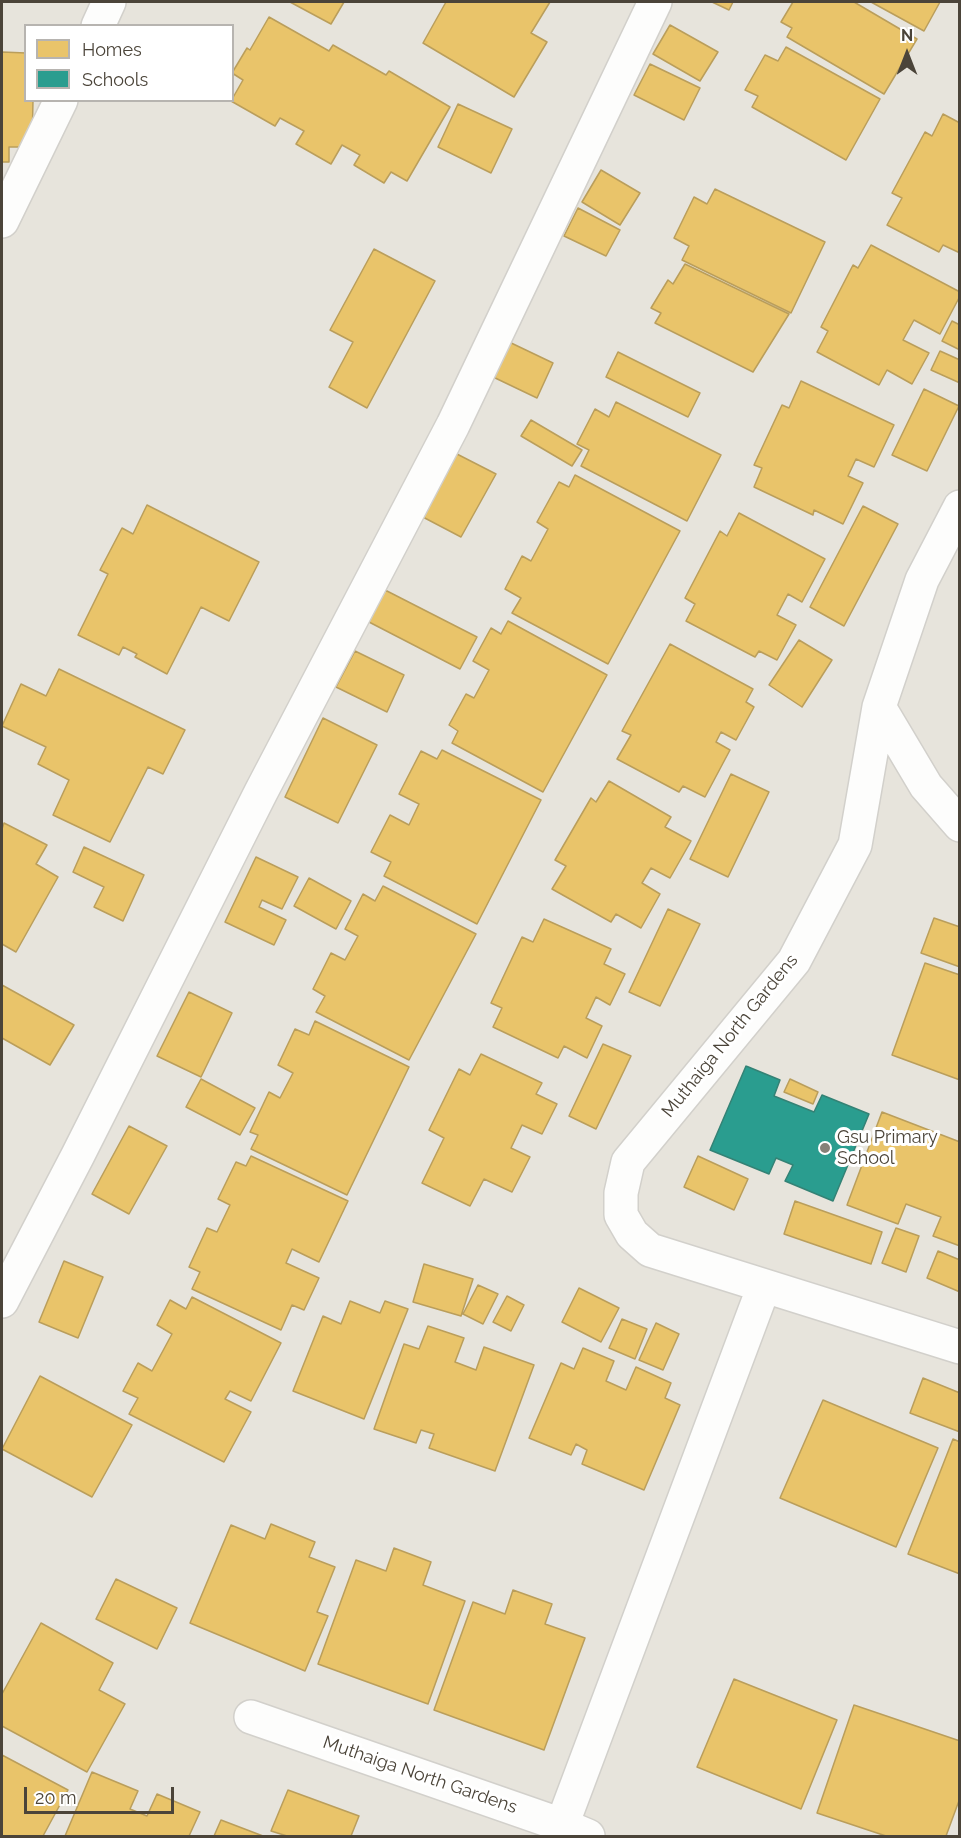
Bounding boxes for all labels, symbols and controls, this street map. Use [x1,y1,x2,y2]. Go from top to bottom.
legend [24,24,234,102]
north arrow [877,24,937,84]
text: N [901,26,913,45]
text: Homes [82,39,142,60]
text: Schools [82,69,148,90]
street label: Muthaiga North Gardens [657,950,803,1122]
place label: Gsu Primary School [837,1127,938,1170]
marker: Gsu Primary School [818,1141,832,1155]
street label: Muthaiga North Gardens [320,1732,520,1818]
scale bar [27,1775,177,1813]
text: 20 m [35,1787,77,1808]

